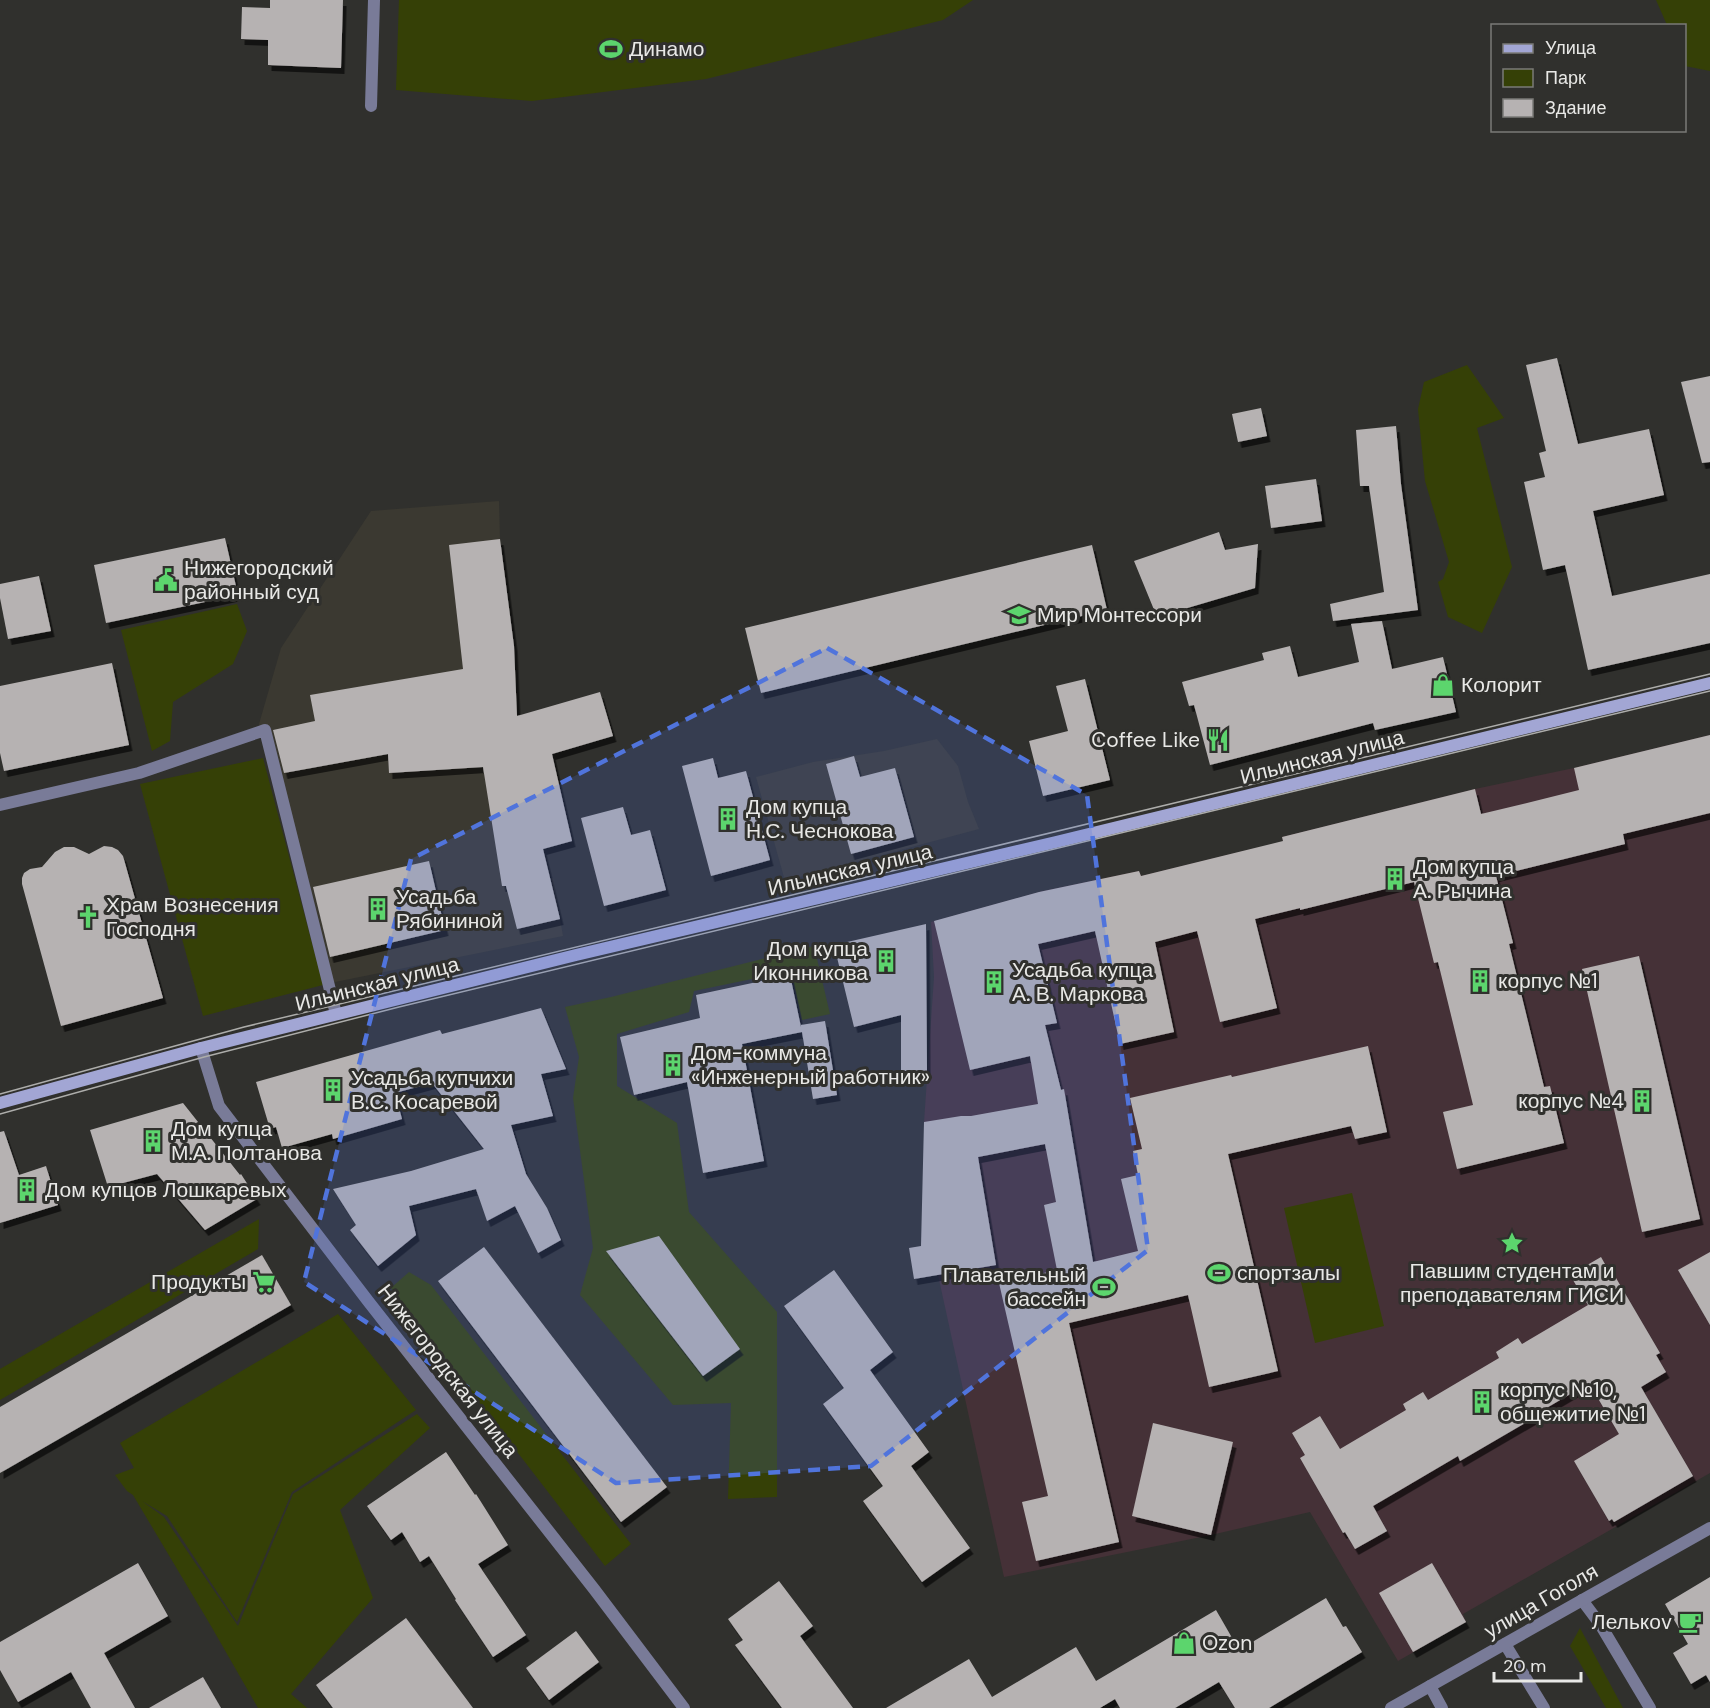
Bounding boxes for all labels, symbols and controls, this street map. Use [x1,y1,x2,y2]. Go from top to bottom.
legend [1491,24,1686,132]
place label: Динамо [629,35,704,63]
sports icon: Динамо [598,36,624,62]
text: Улица [1545,36,1597,60]
text: Парк [1545,66,1586,90]
text: Здание [1545,96,1606,120]
place label: Нижегородский районный суд [184,554,334,606]
public building icon: Нижегородский районный суд [153,567,179,593]
place label: Мир Монтессори [1037,601,1202,629]
school or university icon: Мир Монтессори [1006,602,1032,628]
place label: Колорит [1461,671,1542,699]
shop icon: Колорит [1430,672,1456,698]
street label: Ильинская улица [1237,723,1407,791]
place label: Coffee Like [1091,726,1200,754]
restaurant icon: Coffee Like [1205,727,1231,753]
place label: Дом купца Н.С. Чеснокова [746,793,894,845]
building icon: Дом купца Н.С. Чеснокова [715,806,741,832]
street label: Ильинская улица [765,837,935,903]
place label: Дом купца А. Рычина [1413,853,1514,905]
building icon: Дом купца А. Рычина [1382,866,1408,892]
place label: Усадьба Рябининой [396,883,503,935]
place label: Храм Вознесения Господня [106,891,279,943]
building icon: Усадьба Рябининой [365,896,391,922]
church icon: Храм Вознесения Господня [75,904,101,930]
place label: Дом купца Иконникова [753,935,868,987]
building icon: Дом купца Иконникова [873,948,899,974]
street label: Ильинская улица [292,950,462,1018]
place label: Усадьба купца А. В. Маркова [1012,956,1153,1008]
place label: корпус №1 [1498,967,1598,995]
building icon: корпус №1 [1467,968,1493,994]
building icon: Усадьба купца А. В. Маркова [981,969,1007,995]
place label: Дом-коммуна «Инженерный работник» [691,1039,930,1091]
building icon: Дом-коммуна «Инженерный работник» [660,1052,686,1078]
place label: Усадьба купчихи В.С. Косаревой [351,1064,513,1116]
building icon: Усадьба купчихи В.С. Косаревой [320,1077,346,1103]
place label: корпус №4 [1518,1087,1624,1115]
building icon: корпус №4 [1629,1088,1655,1114]
place label: Дом купца М.А. Полтанова [171,1115,322,1167]
building icon: Дом купца М.А. Полтанова [140,1128,166,1154]
place label: Дом купцов Лошкаревых [45,1176,287,1204]
building icon: Дом купцов Лошкаревых [14,1177,40,1203]
place icon: Павшим студентам и преподавателям ГИСИ [1499,1230,1525,1256]
place label: Павшим студентам и преподавателям ГИСИ [1400,1257,1624,1309]
place label: спортзалы [1237,1259,1340,1287]
sports icon: спортзалы [1206,1260,1232,1286]
place label: Плавательный бассейн [943,1261,1086,1313]
place label: Продукты [151,1268,246,1296]
supermarket icon: Продукты [251,1269,277,1295]
sports icon: Плавательный бассейн [1091,1274,1117,1300]
street label: Нижегородская улица [371,1278,525,1464]
place label: корпус №10, общежитие №1 [1500,1376,1646,1428]
building icon: корпус №10, общежитие №1 [1469,1389,1495,1415]
street label: улица Гоголя [1479,1557,1603,1645]
place label: Лелькоv [1592,1608,1672,1636]
cafe icon: Лелькоv [1677,1609,1703,1635]
place label: Ozon [1202,1629,1252,1657]
shop icon: Ozon [1171,1630,1197,1656]
scale bar [1494,1645,1581,1683]
text: 20 m [1503,1654,1546,1678]

